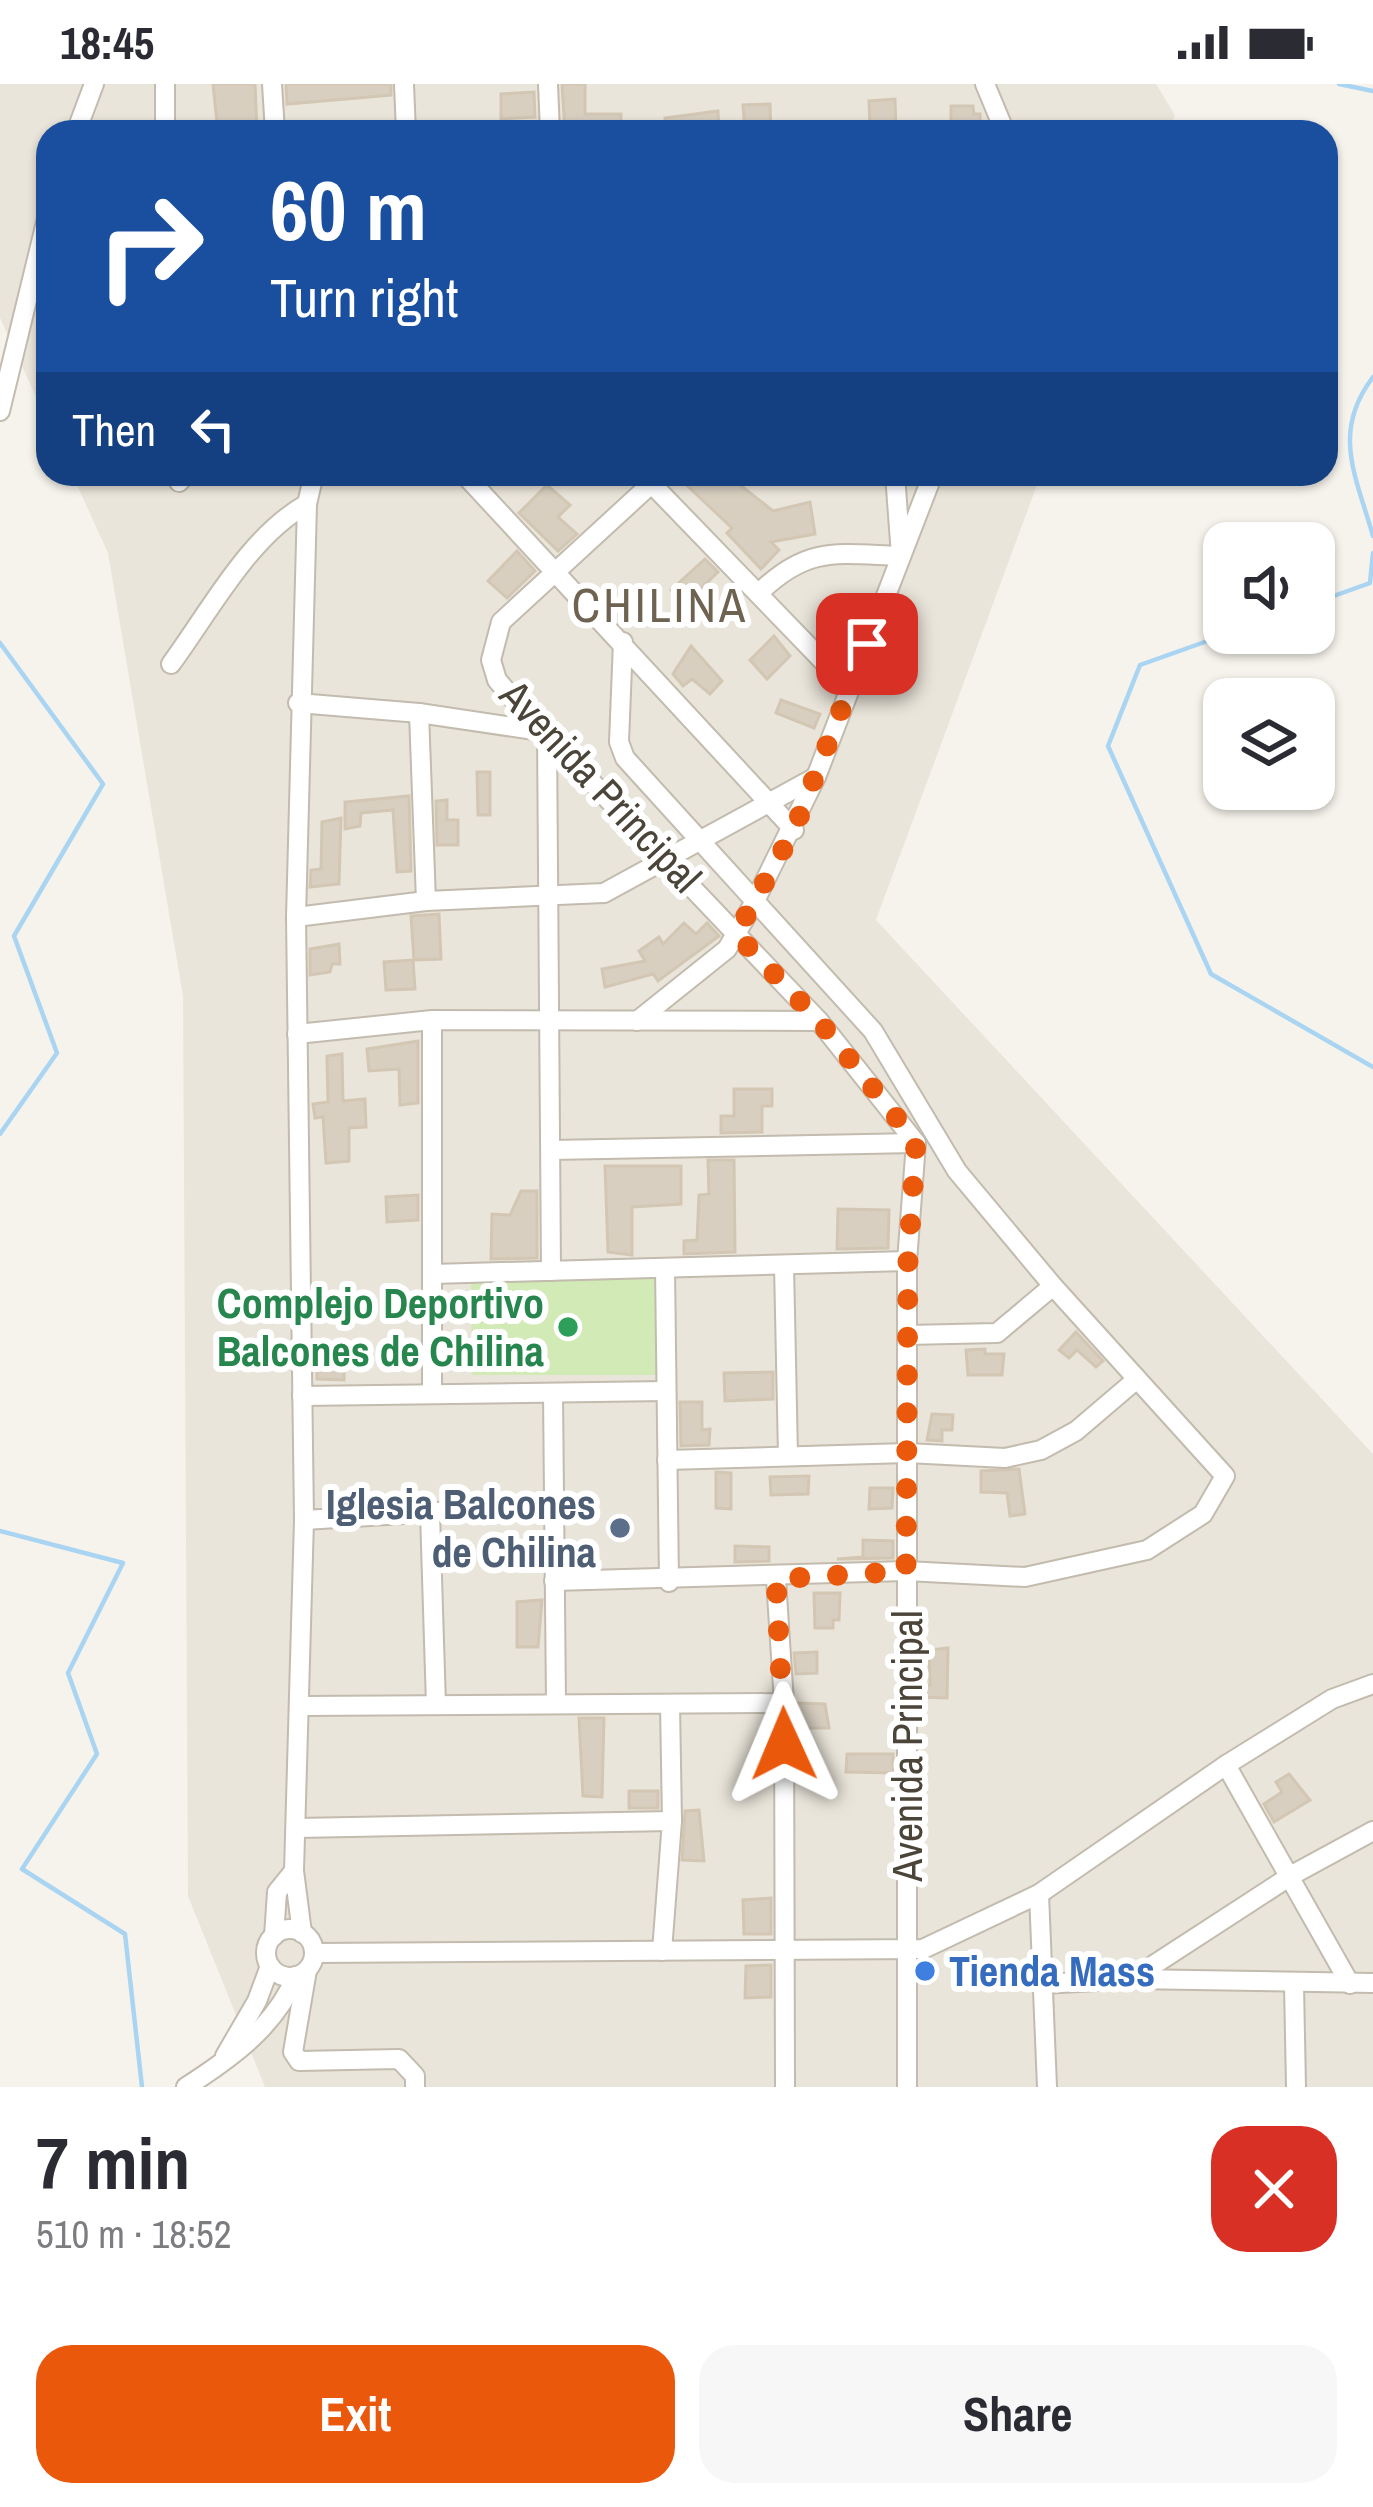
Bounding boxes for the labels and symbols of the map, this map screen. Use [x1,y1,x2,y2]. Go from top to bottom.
district label: CHILINA [572,572,748,637]
pin [816,593,918,695]
street label: Avenida Principal [487,667,714,904]
place label: Complejo Deportivo Balcones de Chilina [217,1275,544,1379]
marker: Complejo Deportivo Balcones de Chilina [555,1314,581,1340]
place label: Iglesia Balcones de Chilina [326,1476,596,1580]
marker: Iglesia Balcones de Chilina [607,1515,633,1541]
street label: Avenida Principal [879,1610,935,1883]
position arrow [721,1681,847,1807]
place label: Tienda Mass [949,1943,1155,1999]
marker: Tienda Mass [912,1958,938,1984]

